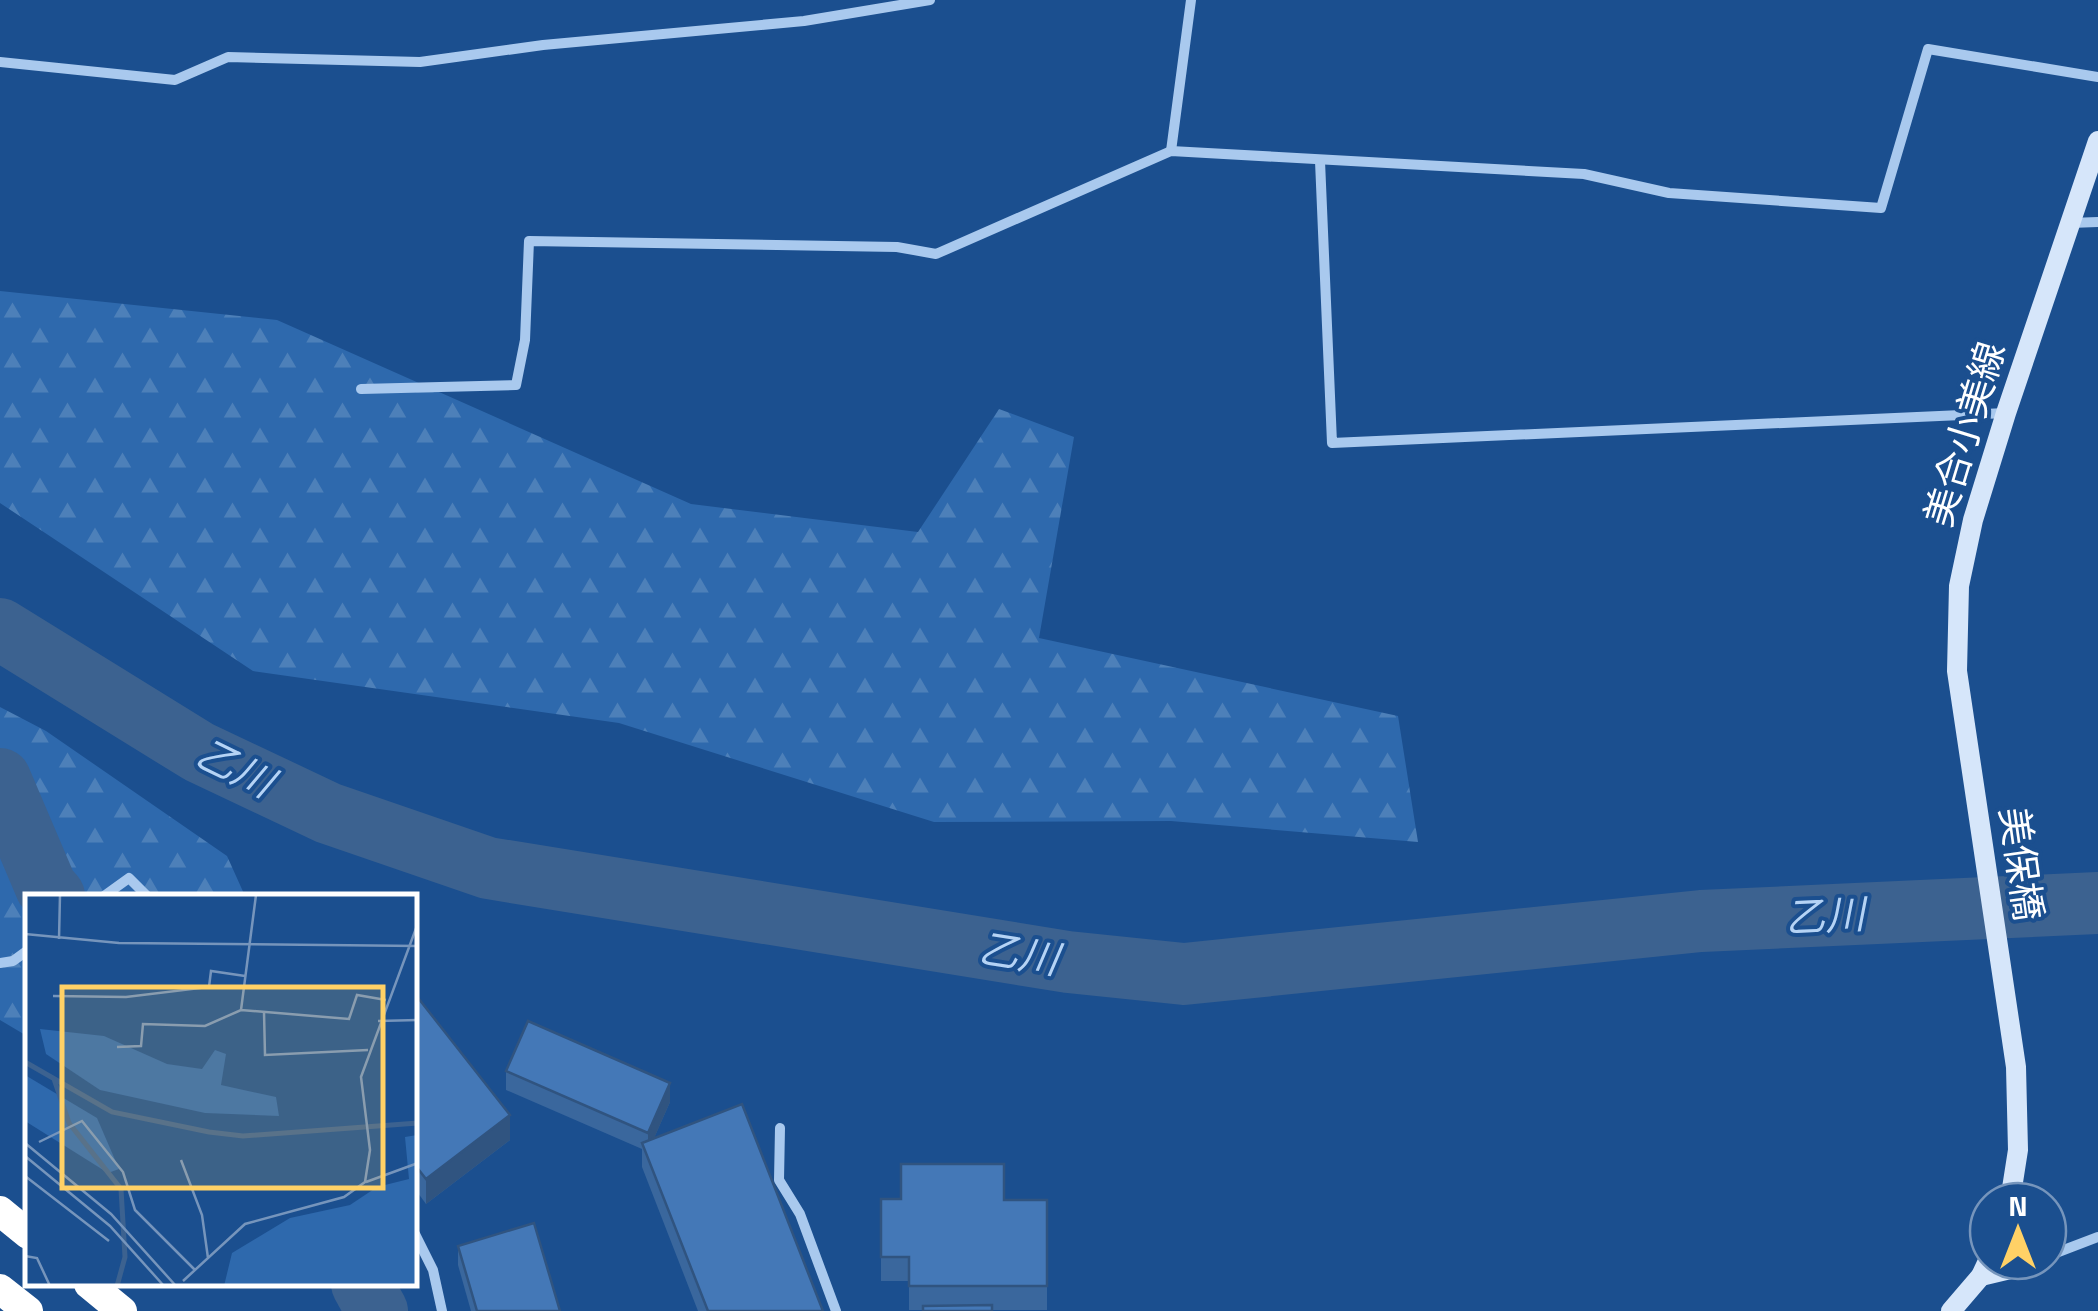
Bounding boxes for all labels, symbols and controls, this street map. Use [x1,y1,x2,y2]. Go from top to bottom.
street label: 美合小美線 [1909,334,2020,533]
water label: 乙川 [186,723,288,814]
street label: 美保橋 [1985,803,2059,924]
water label: 乙川 [1783,883,1871,948]
inset map [25,894,418,1286]
water label: 乙川 [975,917,1067,991]
north arrow [1968,1181,2068,1281]
text: N [2008,1184,2028,1227]

